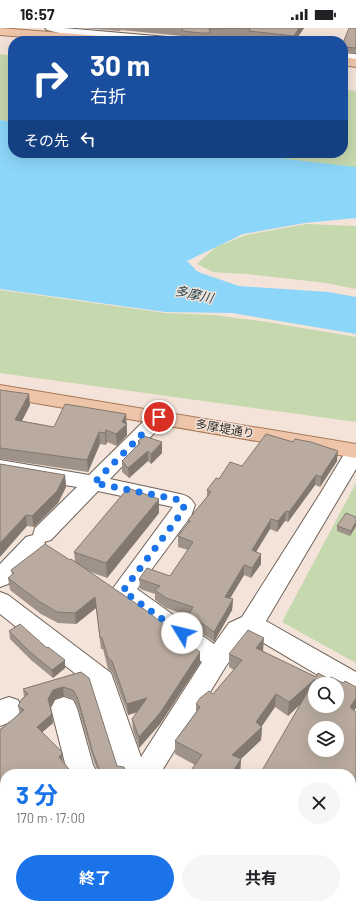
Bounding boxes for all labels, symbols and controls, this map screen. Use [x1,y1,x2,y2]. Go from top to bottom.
text: 16:57 [20,5,54,23]
text: 30 m [90,48,150,82]
icon: right [24,52,76,104]
text: 右折 [90,85,126,107]
icon: left [77,128,99,150]
text: その先 [24,131,69,149]
water label: 多摩川 [173,282,217,306]
pin [142,400,176,434]
icon: arrive [148,406,170,428]
street label: 多摩堤通り [194,416,256,440]
position arrow [161,612,203,654]
map controls [308,677,344,757]
button: search [308,677,344,713]
button: layers [308,721,344,757]
text: 3 分 [16,780,58,809]
button: close [298,782,340,824]
text: 170 m · 17:00 [16,810,85,826]
button: 終了 [16,855,174,901]
button: 共有 [182,855,340,901]

